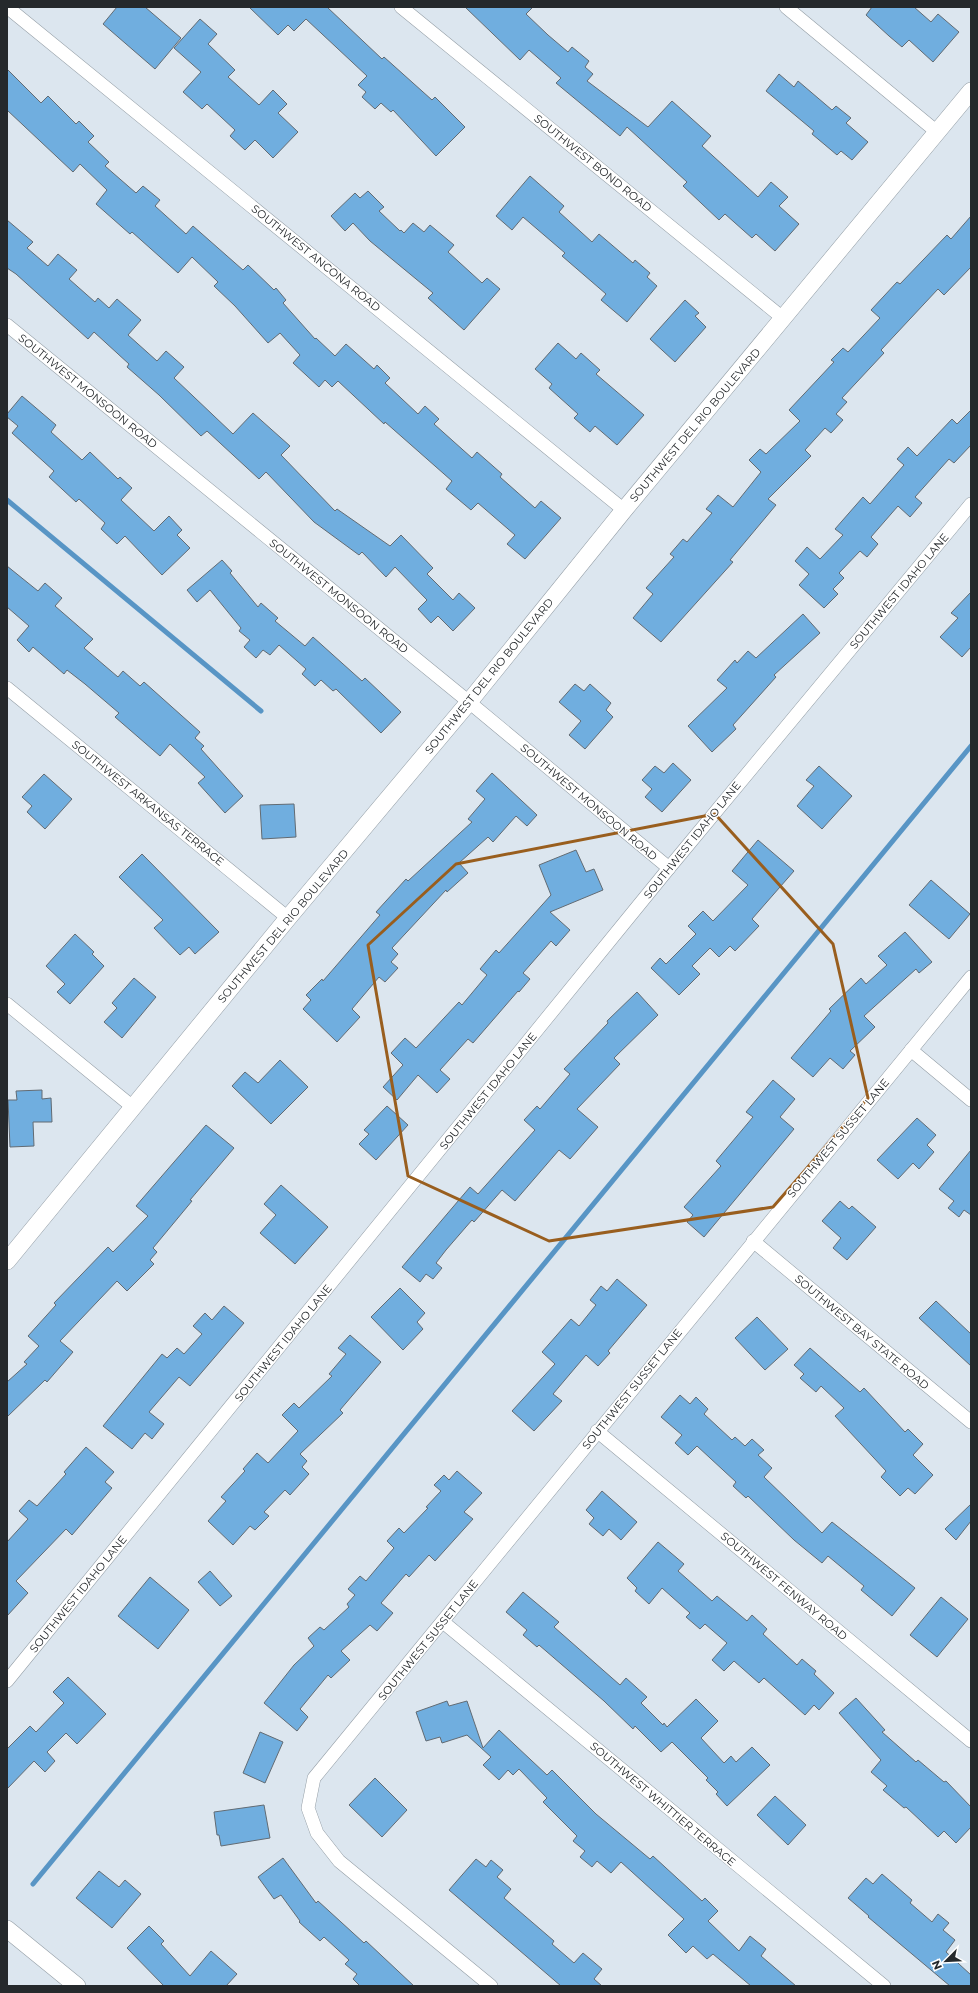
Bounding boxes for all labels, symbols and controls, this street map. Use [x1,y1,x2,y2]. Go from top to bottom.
street label: SOUTHWEST BOND ROAD [531,111,655,215]
street label: SOUTHWEST ANCONA ROAD [249,202,383,314]
street label: SOUTHWEST MONSOON ROAD [16,331,160,451]
street label: SOUTHWEST DEL RIO BOULEVARD [627,345,763,505]
street label: SOUTHWEST IDAHO LANE [846,530,952,652]
street label: SOUTHWEST MONSOON ROAD [267,536,411,656]
street label: SOUTHWEST DEL RIO BOULEVARD [422,595,556,757]
street label: SOUTHWEST ARKANSAS TERRACE [69,737,227,869]
street label: SOUTHWEST MONSOON ROAD [518,740,660,864]
street label: SOUTHWEST IDAHO LANE [640,779,744,901]
street label: SOUTHWEST DEL RIO BOULEVARD [215,846,351,1006]
street label: SOUTHWEST IDAHO LANE [436,1030,540,1152]
street label: SOUTHWEST SUSSET LANE [784,1076,892,1200]
street label: SOUTHWEST BAY STATE ROAD [792,1272,932,1392]
street label: SOUTHWEST IDAHO LANE [231,1282,335,1404]
street label: SOUTHWEST SUSSET LANE [579,1326,685,1452]
street label: SOUTHWEST FENWAY ROAD [718,1529,850,1643]
street label: SOUTHWEST IDAHO LANE [26,1533,130,1655]
street label: SOUTHWEST SUSSET LANE [375,1577,481,1703]
street label: SOUTHWEST WHITTIER TERRACE [587,1739,739,1869]
north arrow [926,1941,966,1981]
text: N [929,1958,945,1972]

